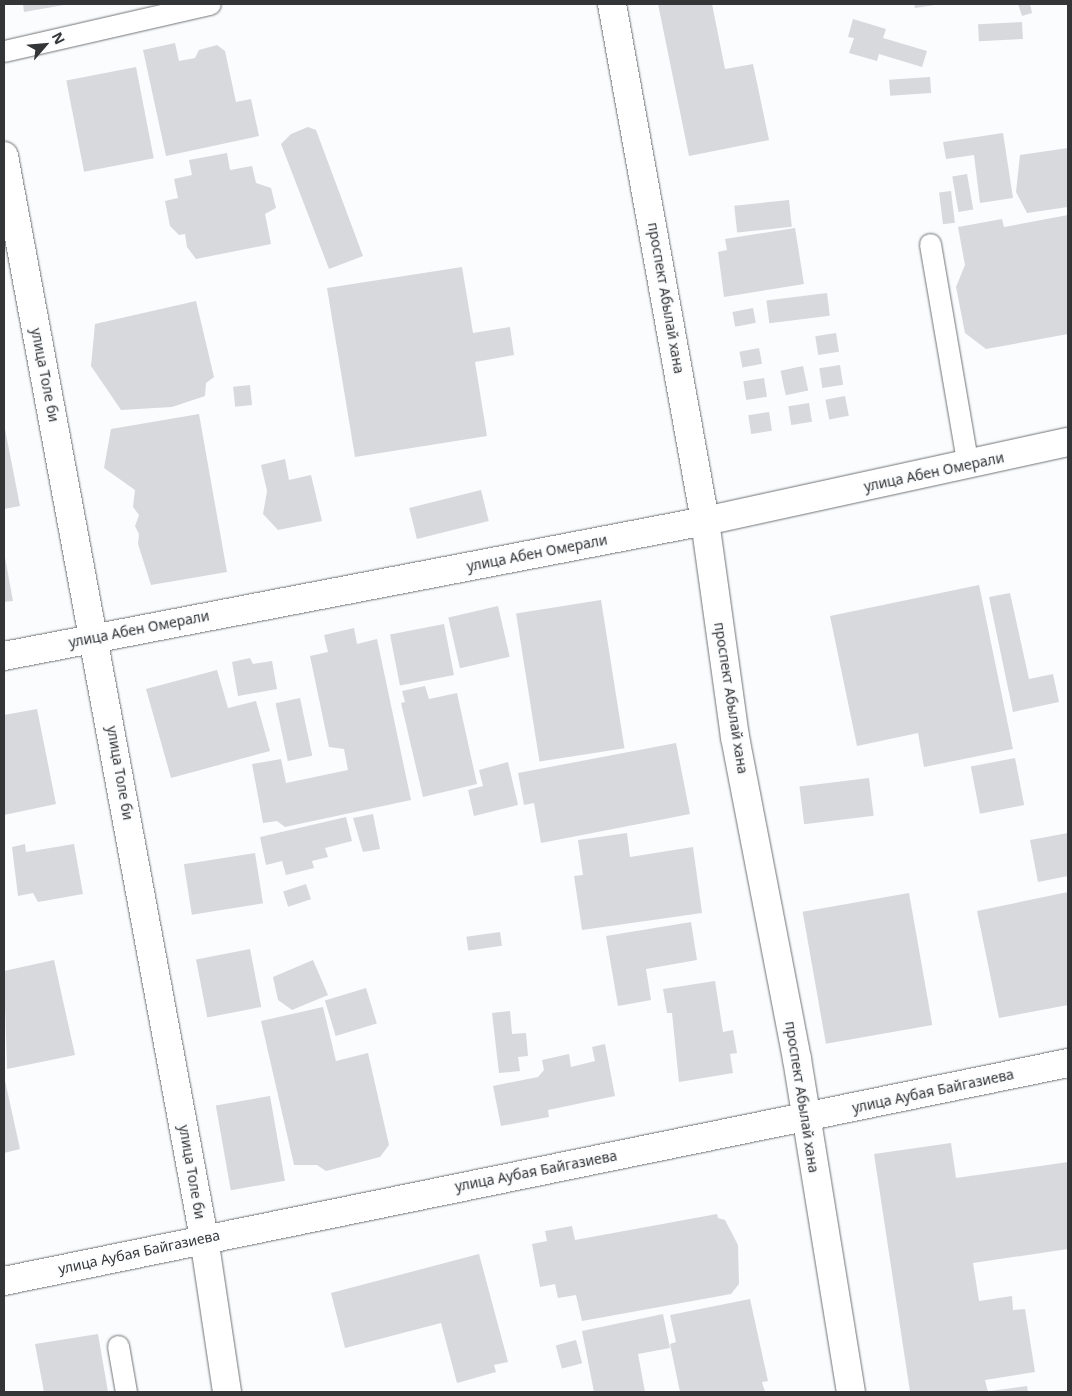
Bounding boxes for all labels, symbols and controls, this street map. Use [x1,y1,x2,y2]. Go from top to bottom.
north arrow [20,20,70,70]
text: N [48,29,70,47]
street label: проспект Абылай хана [644,221,688,375]
street label: улица Толе би [28,327,62,423]
street label: улица Абен Омерали [862,449,1006,495]
street label: улица Абен Омерали [465,531,609,575]
street label: улица Абен Омерали [67,607,211,651]
street label: проспект Абылай хана [711,621,751,775]
street label: улица Толе би [103,725,137,821]
street label: проспект Абылай хана [782,1020,822,1174]
street label: улица Аубая Байгазиева [851,1066,1015,1116]
street label: улица Толе би [175,1124,209,1220]
street label: улица Аубая Байгазиева [453,1147,619,1195]
street label: улица Аубая Байгазиева [57,1227,221,1277]

